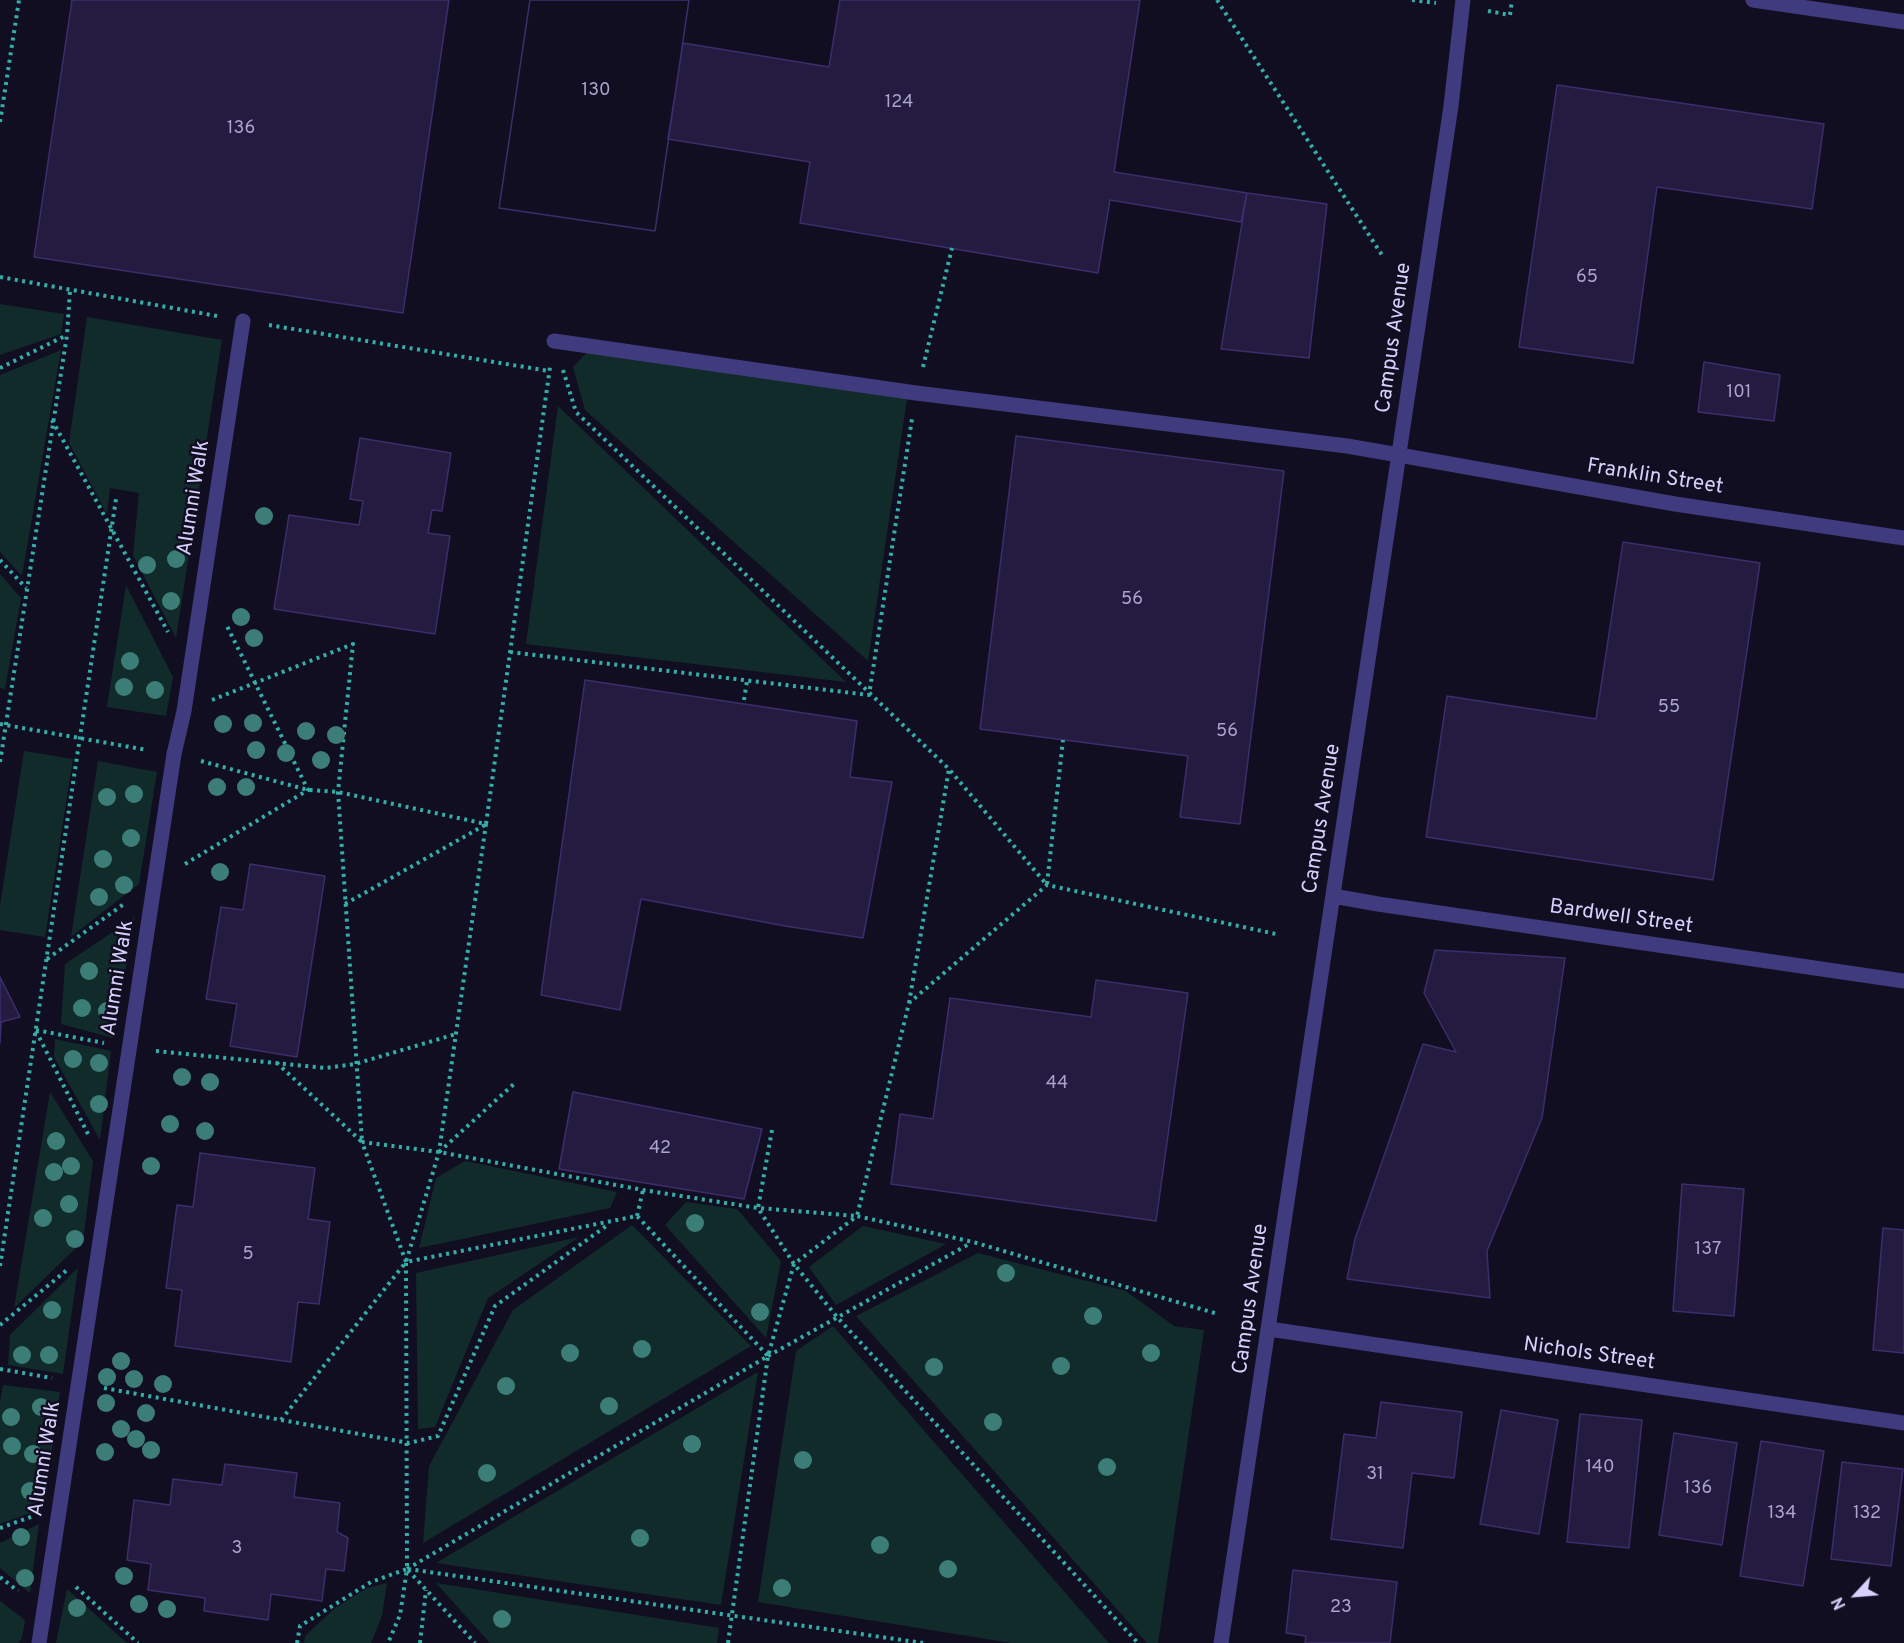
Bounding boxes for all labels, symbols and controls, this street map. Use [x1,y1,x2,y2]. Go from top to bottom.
house number: 130 [582,80,610,102]
house number: 124 [885,92,913,114]
house number: 136 [227,118,255,140]
street label: Campus Avenue [1372,261,1418,415]
house number: 65 [1576,267,1598,289]
house number: 101 [1727,382,1751,404]
street label: Alumni Walk [173,438,217,558]
street label: Franklin Street [1585,455,1725,501]
house number: 56 [1121,589,1143,611]
house number: 55 [1658,697,1680,719]
house number: 56 [1216,721,1238,743]
street label: Campus Avenue [1299,742,1347,896]
street label: Bardwell Street [1548,895,1694,941]
street label: Alumni Walk [97,918,141,1038]
house number: 44 [1046,1073,1068,1095]
house number: 42 [649,1138,671,1160]
street label: Campus Avenue [1229,1222,1275,1376]
house number: 137 [1695,1239,1721,1261]
house number: 5 [242,1244,254,1266]
street label: Nichols Street [1522,1333,1656,1377]
street label: Alumni Walk [24,1399,68,1519]
house number: 140 [1585,1457,1615,1479]
house number: 31 [1366,1464,1384,1486]
house number: 136 [1684,1478,1712,1500]
house number: 134 [1768,1503,1796,1525]
house number: 132 [1853,1503,1881,1525]
house number: 3 [232,1538,242,1560]
north arrow [1826,1565,1886,1625]
text: N [1828,1593,1851,1612]
house number: 23 [1330,1597,1352,1619]

